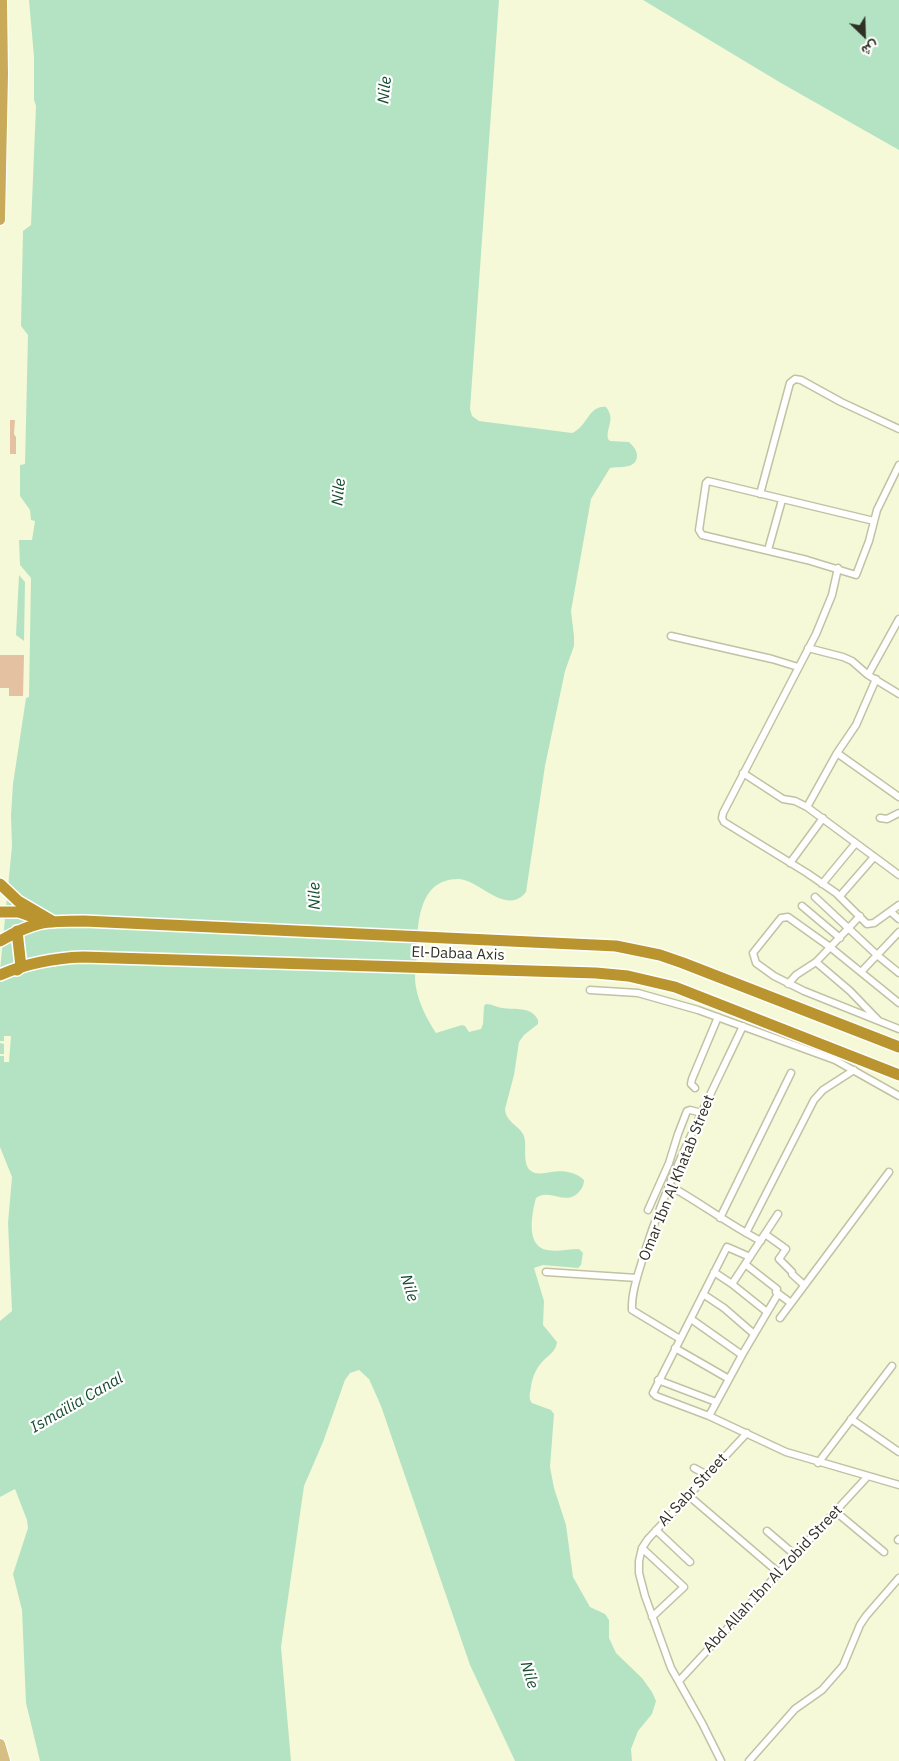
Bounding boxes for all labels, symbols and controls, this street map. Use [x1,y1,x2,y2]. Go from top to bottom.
north arrow [839,10,889,60]
text: ش [859,37,881,60]
water label: Nile [374,75,396,105]
water label: Nile [328,477,350,507]
water label: Nile [305,882,325,910]
street label: El-Dabaa Axis [411,943,505,965]
street label: Omar Ibn Al Khatab Street [635,1092,719,1264]
water label: Nile [396,1272,422,1304]
water label: Ismaïlia Canal [27,1369,127,1437]
street label: Al Sabr Street [655,1450,731,1530]
street label: Abd Allah Ibn Al Zobid Street [700,1501,846,1657]
water label: Nile [516,1659,542,1691]

